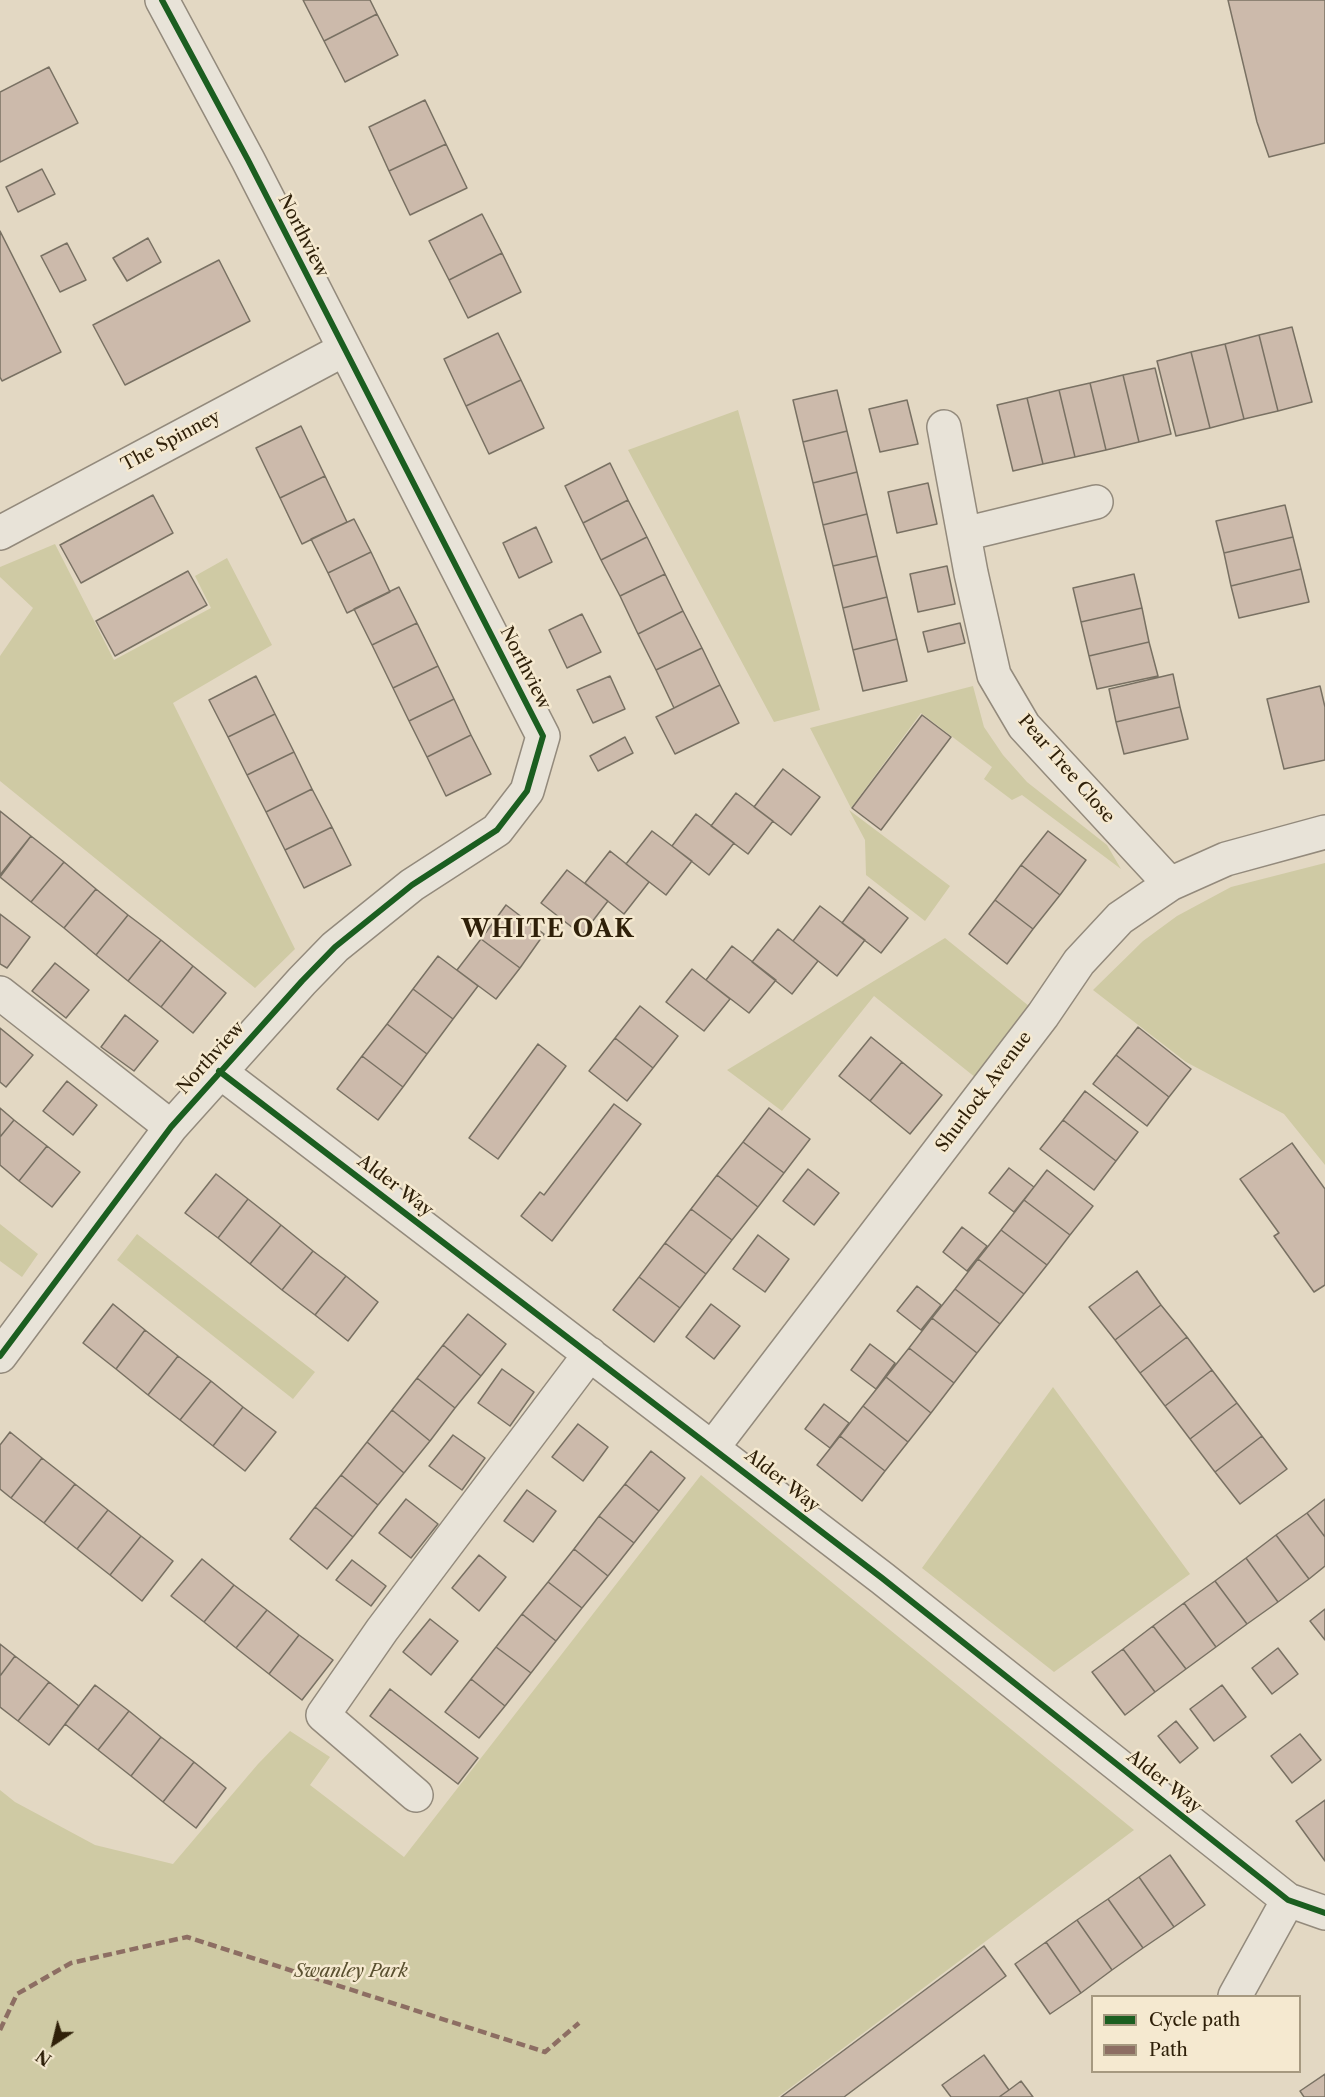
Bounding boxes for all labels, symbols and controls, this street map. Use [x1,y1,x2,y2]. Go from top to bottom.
street label: Northview [273,191,333,281]
street label: The Spinney [118,406,224,476]
street label: Northview [495,623,555,713]
street label: Pear Tree Close [1013,711,1119,827]
district label: WHITE OAK [461,916,635,944]
street label: Northview [173,1017,249,1099]
street label: Shurlock Avenue [932,1027,1036,1157]
street label: Alder Way [353,1151,437,1221]
street label: Alder Way [740,1445,824,1517]
street label: Alder Way [1122,1746,1206,1818]
park label: Swanley Park [294,1961,408,1983]
legend [1091,1995,1301,2073]
text: Cycle path [1149,2009,1240,2031]
north arrow [24,2013,84,2073]
text: Path [1149,2039,1188,2061]
text: N [32,2046,55,2070]

